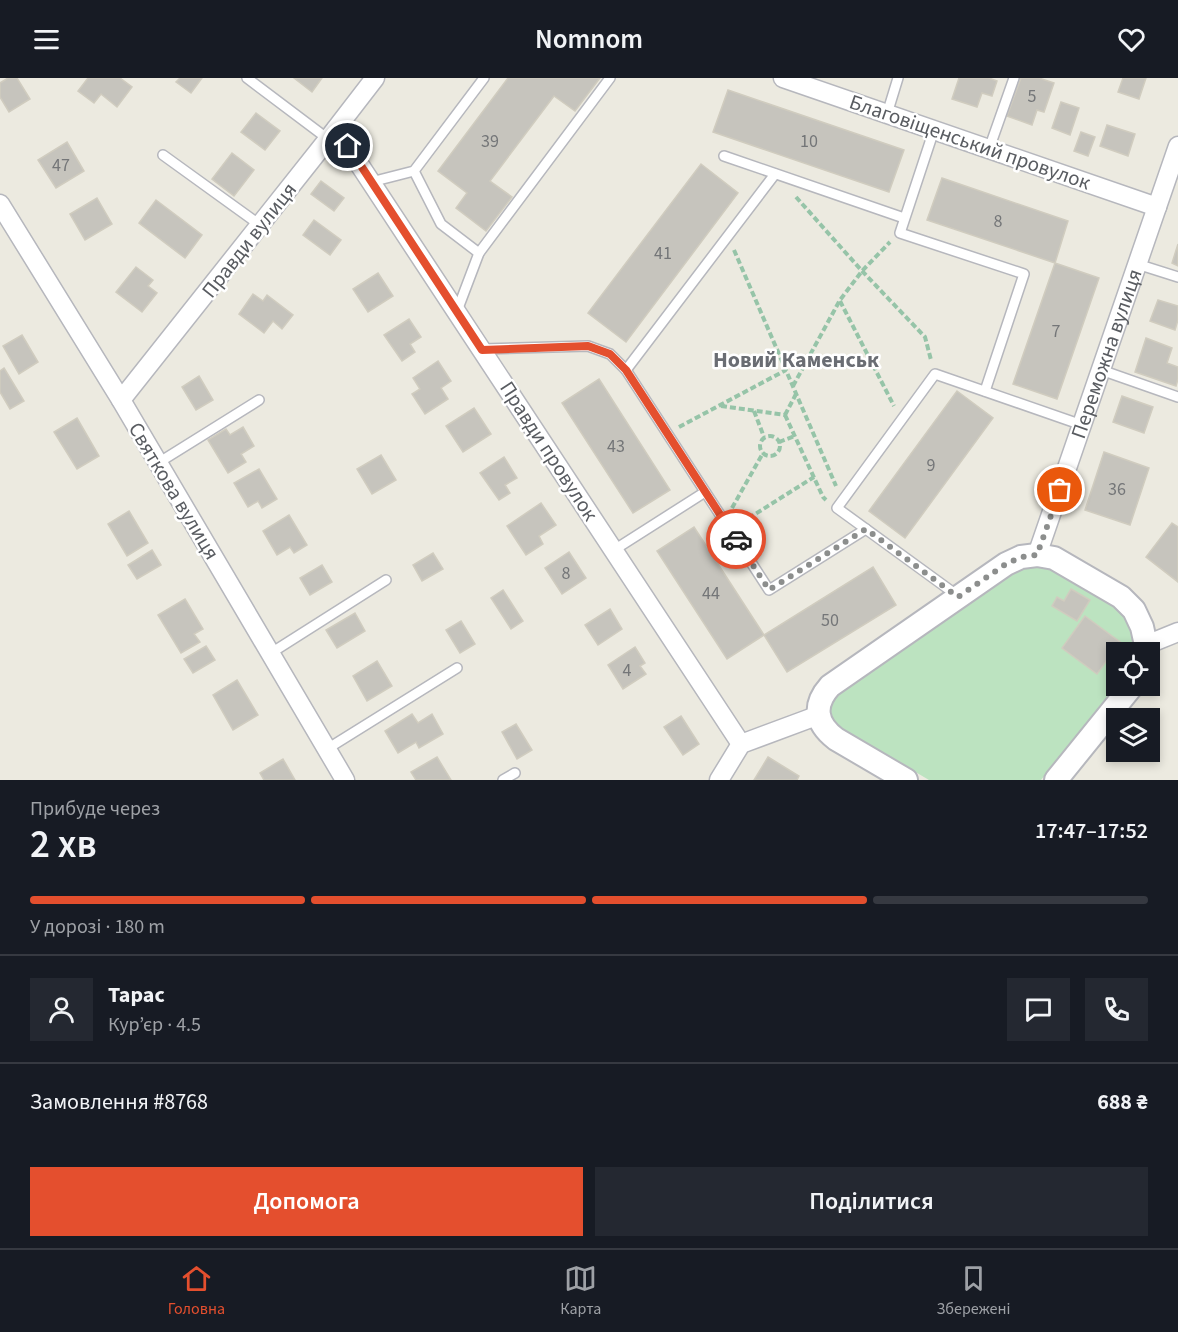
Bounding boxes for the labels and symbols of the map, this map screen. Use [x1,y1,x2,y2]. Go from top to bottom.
house number: 5 [1028,84,1037,109]
street label: Благовіщенський провулок [845,87,1095,198]
pin [322,120,373,171]
house number: 39 [481,129,499,154]
house number: 10 [800,129,818,154]
house number: 47 [52,153,70,178]
street label: Правди вулиця [194,176,304,304]
house number: 8 [994,209,1003,234]
house number: 41 [654,241,672,266]
street label: Переможна вулиця [1063,265,1150,442]
house number: 7 [1052,319,1061,344]
district label: Новий Каменськ [713,344,879,376]
street label: Правди провулок [493,375,606,527]
street label: Святкова вулиця [121,417,227,565]
house number: 43 [607,434,625,459]
house number: 9 [927,453,936,478]
pin [1034,464,1085,515]
house number: 36 [1108,477,1126,502]
courier [706,509,766,569]
house number: 8 [562,561,571,586]
house number: 44 [702,581,720,606]
house number: 50 [821,608,839,633]
house number: 4 [623,658,632,683]

